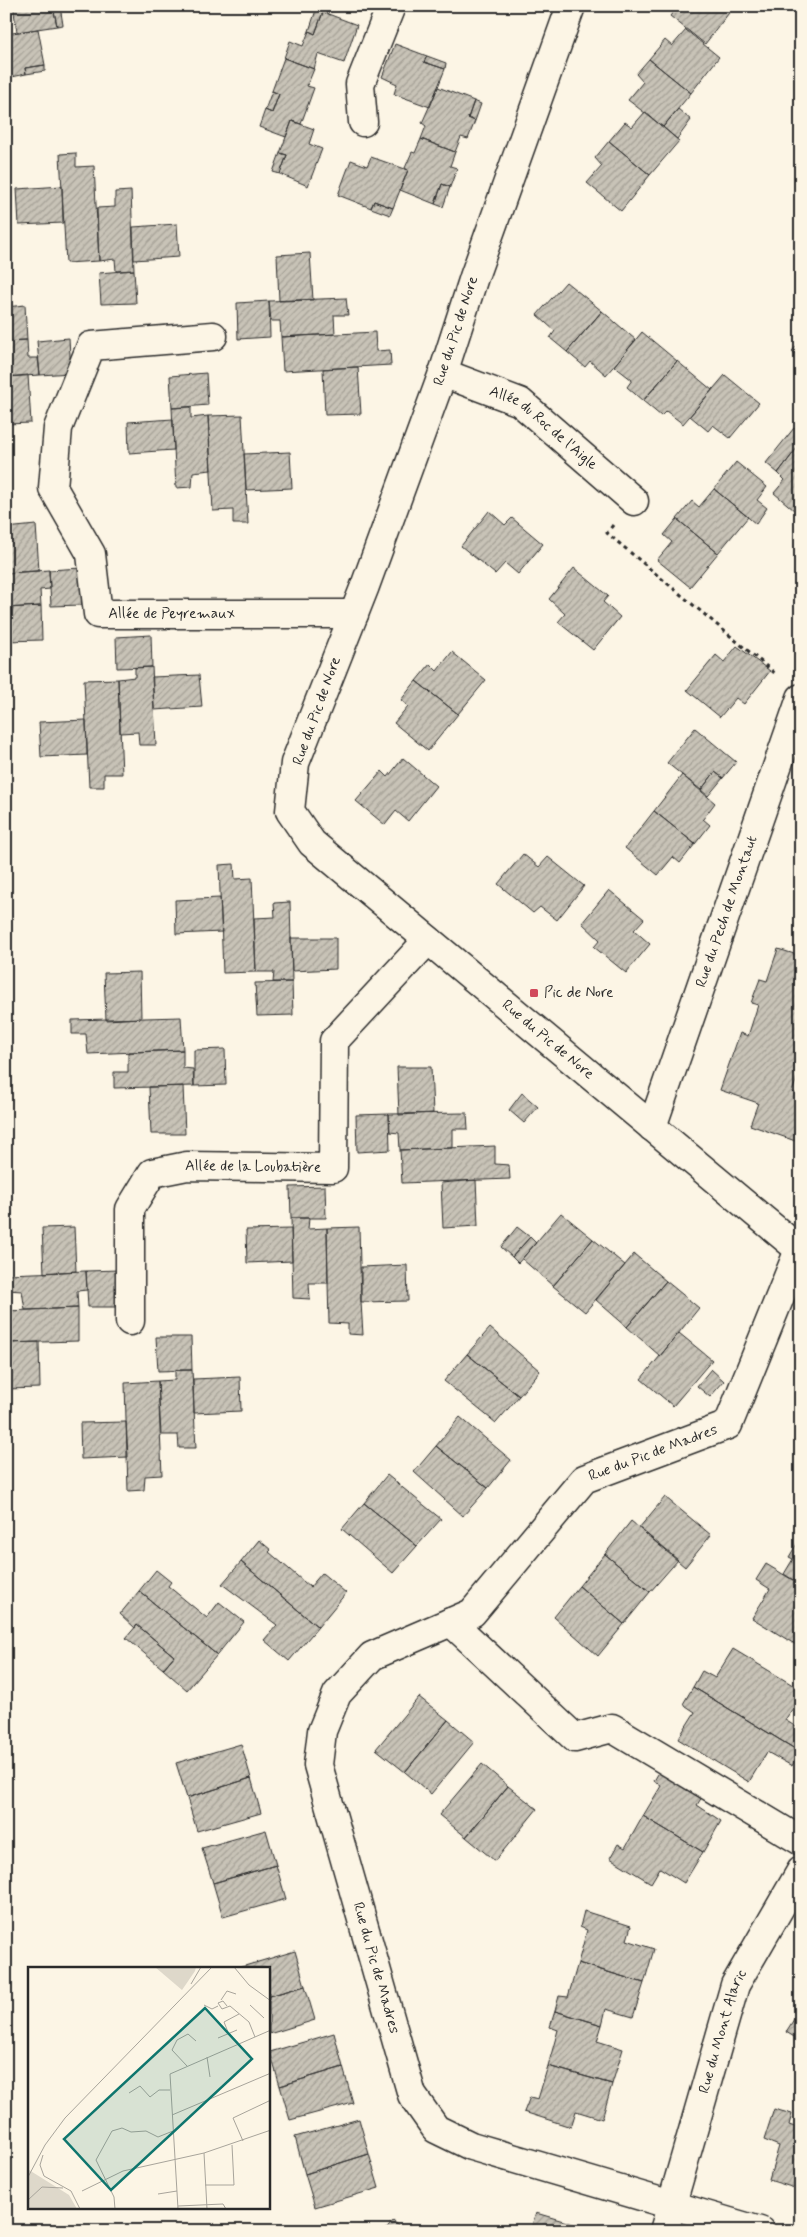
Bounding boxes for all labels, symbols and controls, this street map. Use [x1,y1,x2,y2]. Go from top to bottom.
street label: Rue du Pic de Nore [429,274,483,388]
street label: Allée du Roc de l'Aigle [486,381,602,475]
street label: Allée de Peyremaux [108,604,235,624]
street label: Rue du Pic de Nore [288,654,346,768]
street label: Rue du Pech de Montaut [691,833,763,990]
place label: Pic de Nore [544,983,613,1003]
marker: Pic de Nore [528,987,540,999]
street label: Rue du Pic de Nore [497,995,598,1084]
street label: Allée de la Loubatière [185,1156,321,1178]
street label: Rue du Pic de Madres [586,1420,721,1486]
street label: Rue du Pic de Madres [348,1900,404,2036]
street label: Rue du Mont Alaric [694,1966,752,2096]
inset map [28,1967,270,2210]

